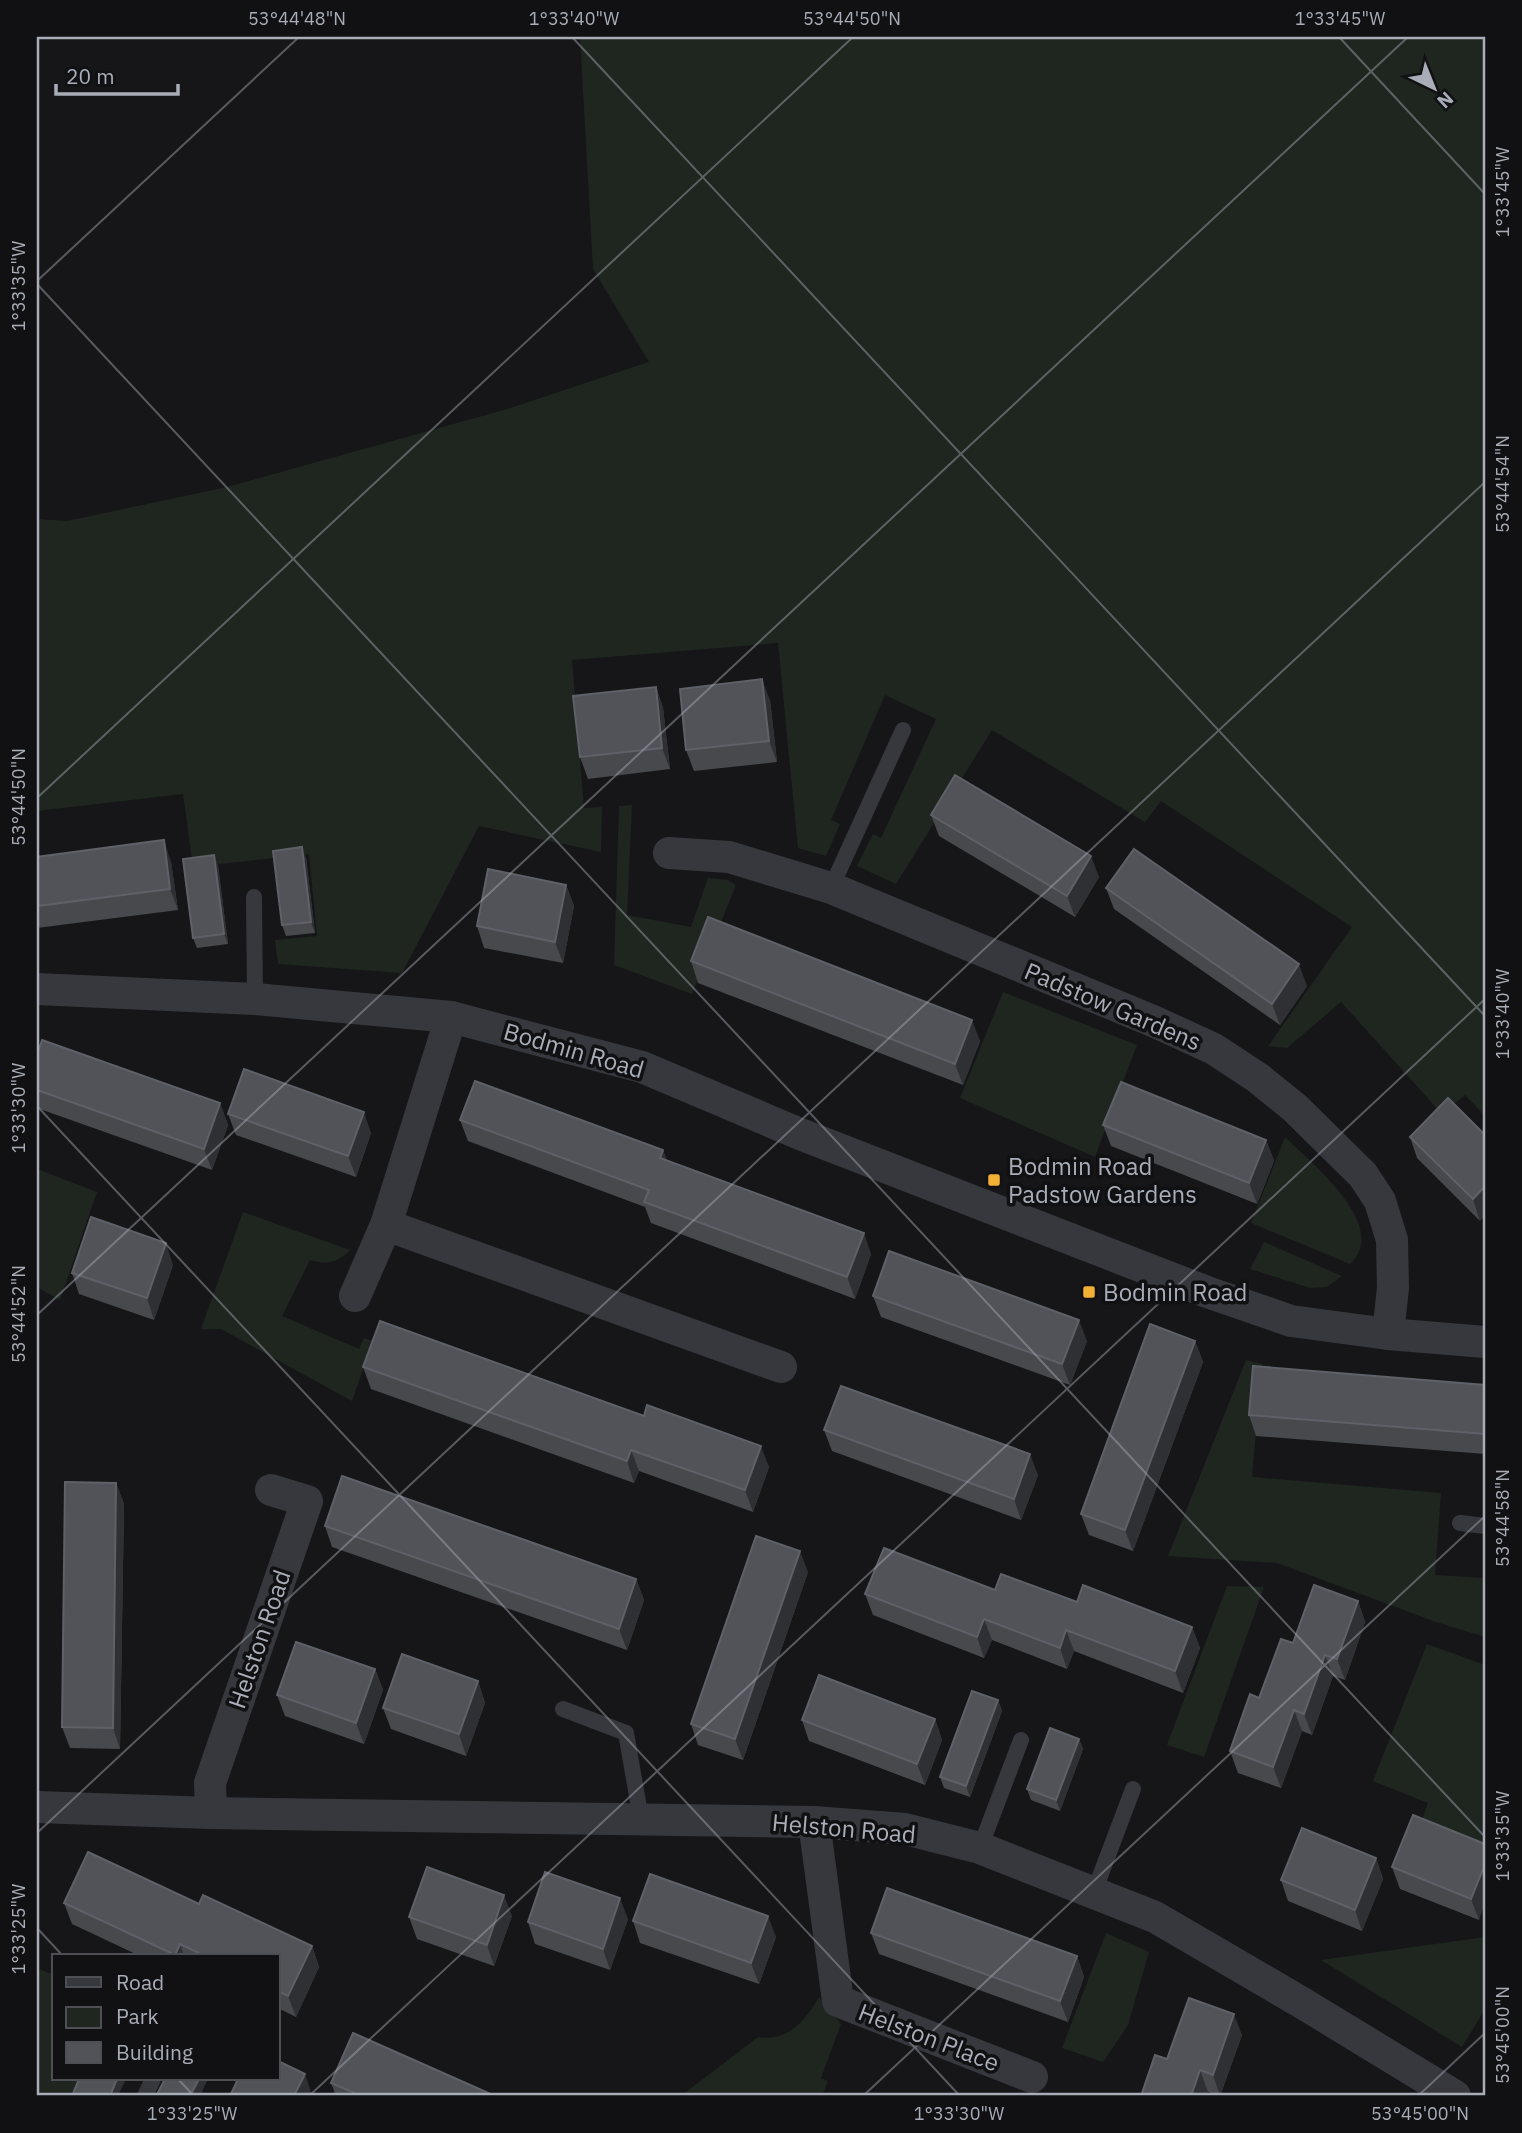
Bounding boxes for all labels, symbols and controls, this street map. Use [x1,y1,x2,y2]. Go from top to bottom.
text: 53°44'48"N [248,7,346,30]
text: 1°33'40"W [529,7,619,30]
text: 53°44'50"N [803,7,901,30]
text: 1°33'45"W [1295,7,1385,30]
scale bar [56,52,178,96]
north arrow [1400,52,1470,122]
text: 20 m [66,62,115,90]
text: N [1432,87,1459,114]
text: 1°33'45"W [1491,147,1514,237]
text: 1°33'35"W [7,241,30,331]
text: 53°44'54"N [1491,435,1514,533]
text: 53°44'50"N [7,748,30,846]
street label: Padstow Gardens [1020,954,1206,1058]
text: 1°33'40"W [1491,969,1514,1059]
street label: Bodmin Road [500,1015,648,1085]
text: 1°33'30"W [7,1063,30,1153]
place label: Bodmin Road Padstow Gardens [1008,1150,1197,1210]
marker: Bodmin Road Padstow Gardens [986,1172,1002,1188]
text: 53°44'52"N [7,1265,30,1363]
place label: Bodmin Road [1103,1276,1247,1308]
marker: Bodmin Road [1081,1284,1097,1300]
text: 53°44'58"N [1491,1469,1514,1567]
street label: Helston Road [220,1566,298,1712]
text: 1°33'35"W [1491,1791,1514,1881]
street label: Helston Road [771,1806,917,1850]
text: 1°33'25"W [7,1884,30,1974]
legend [52,1954,280,2080]
text: Road [116,1968,164,1996]
text: 53°45'00"N [1491,1986,1514,2084]
street label: Helston Place [854,1995,1004,2079]
text: Park [116,2002,159,2030]
text: Building [116,2038,193,2066]
text: 1°33'25"W [147,2102,237,2125]
text: 1°33'30"W [914,2102,1004,2125]
text: 53°45'00"N [1371,2102,1469,2125]

